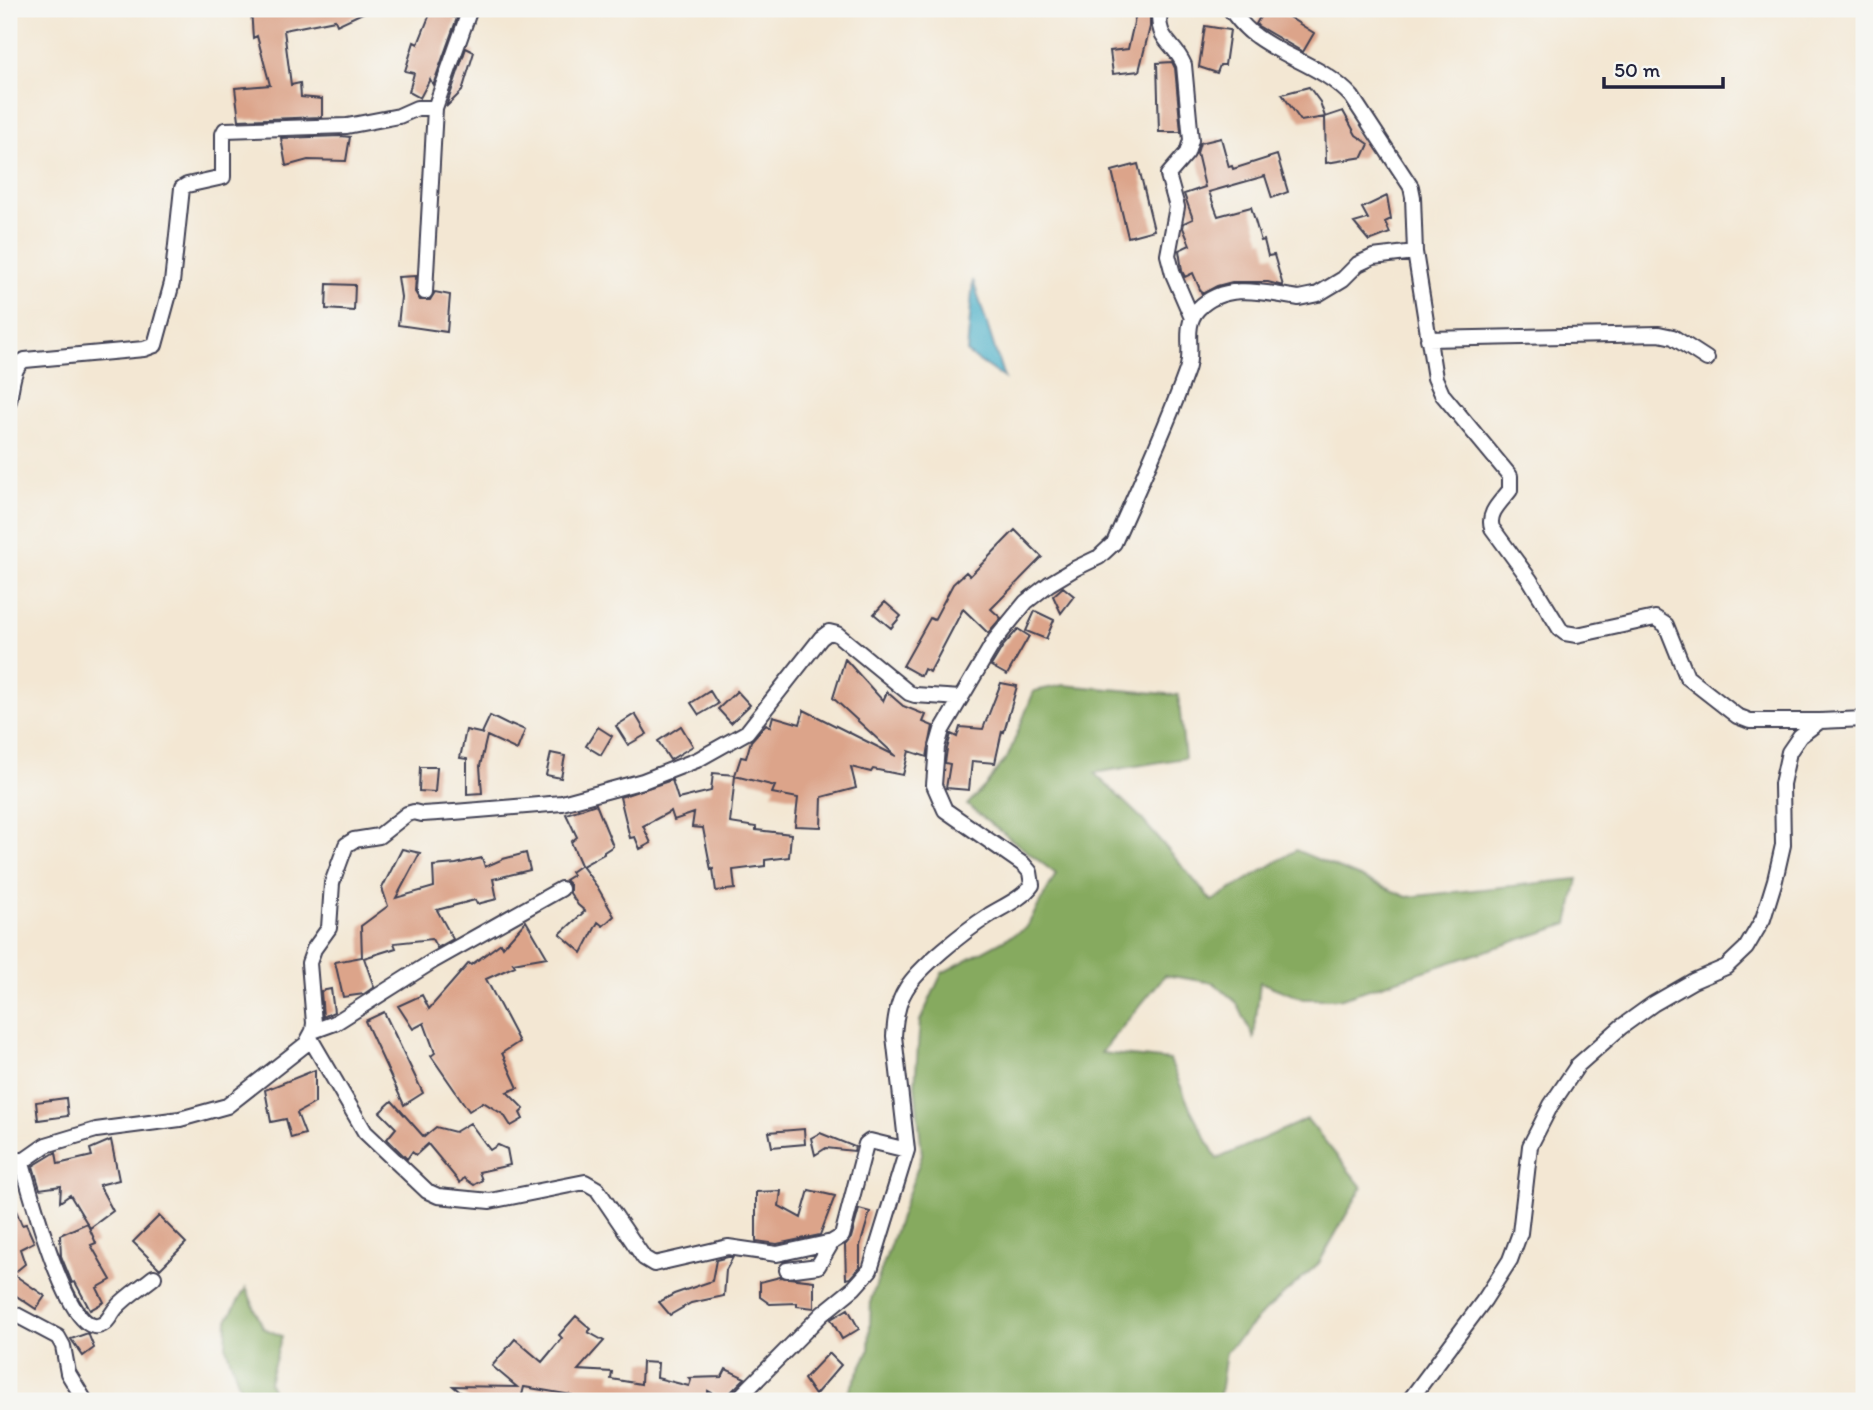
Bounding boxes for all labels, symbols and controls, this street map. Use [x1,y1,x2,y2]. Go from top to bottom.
scale bar [1604,46,1722,90]
text: 50 m [1614,57,1661,82]

